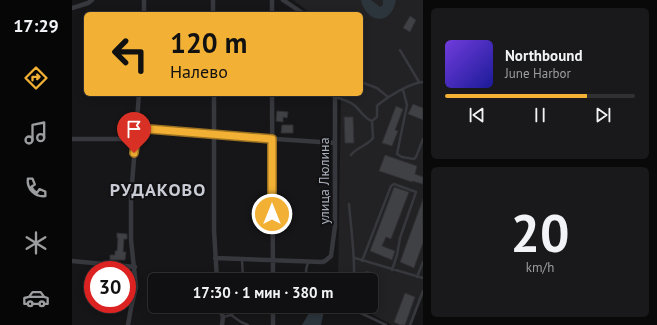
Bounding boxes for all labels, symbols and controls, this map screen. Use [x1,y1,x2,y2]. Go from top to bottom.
text: 17:29 [13,14,59,37]
text: 120 m [170,24,247,61]
icon: left [104,28,156,80]
text: Northbound [505,46,582,65]
text: Налево [170,60,228,83]
icon: directions [22,64,50,92]
text: June Harbor [505,65,571,82]
icon: previous [466,104,488,126]
icon: pause [529,104,551,126]
icon: next [592,104,614,126]
pin [117,112,151,153]
icon: arrive [123,118,145,140]
icon: music [22,119,50,147]
street label: улица Люлина [315,137,333,225]
icon: phone [22,174,50,202]
district label: РУДАКОВО [110,178,206,201]
position arrow [251,193,293,235]
text: 20 [511,199,569,266]
icon: climate [22,229,50,257]
text: km/h [526,259,554,276]
speed limit sign: 30 [84,261,136,313]
text: 17:30 · 1 мин · 380 m [193,283,333,302]
icon: car [22,284,50,312]

